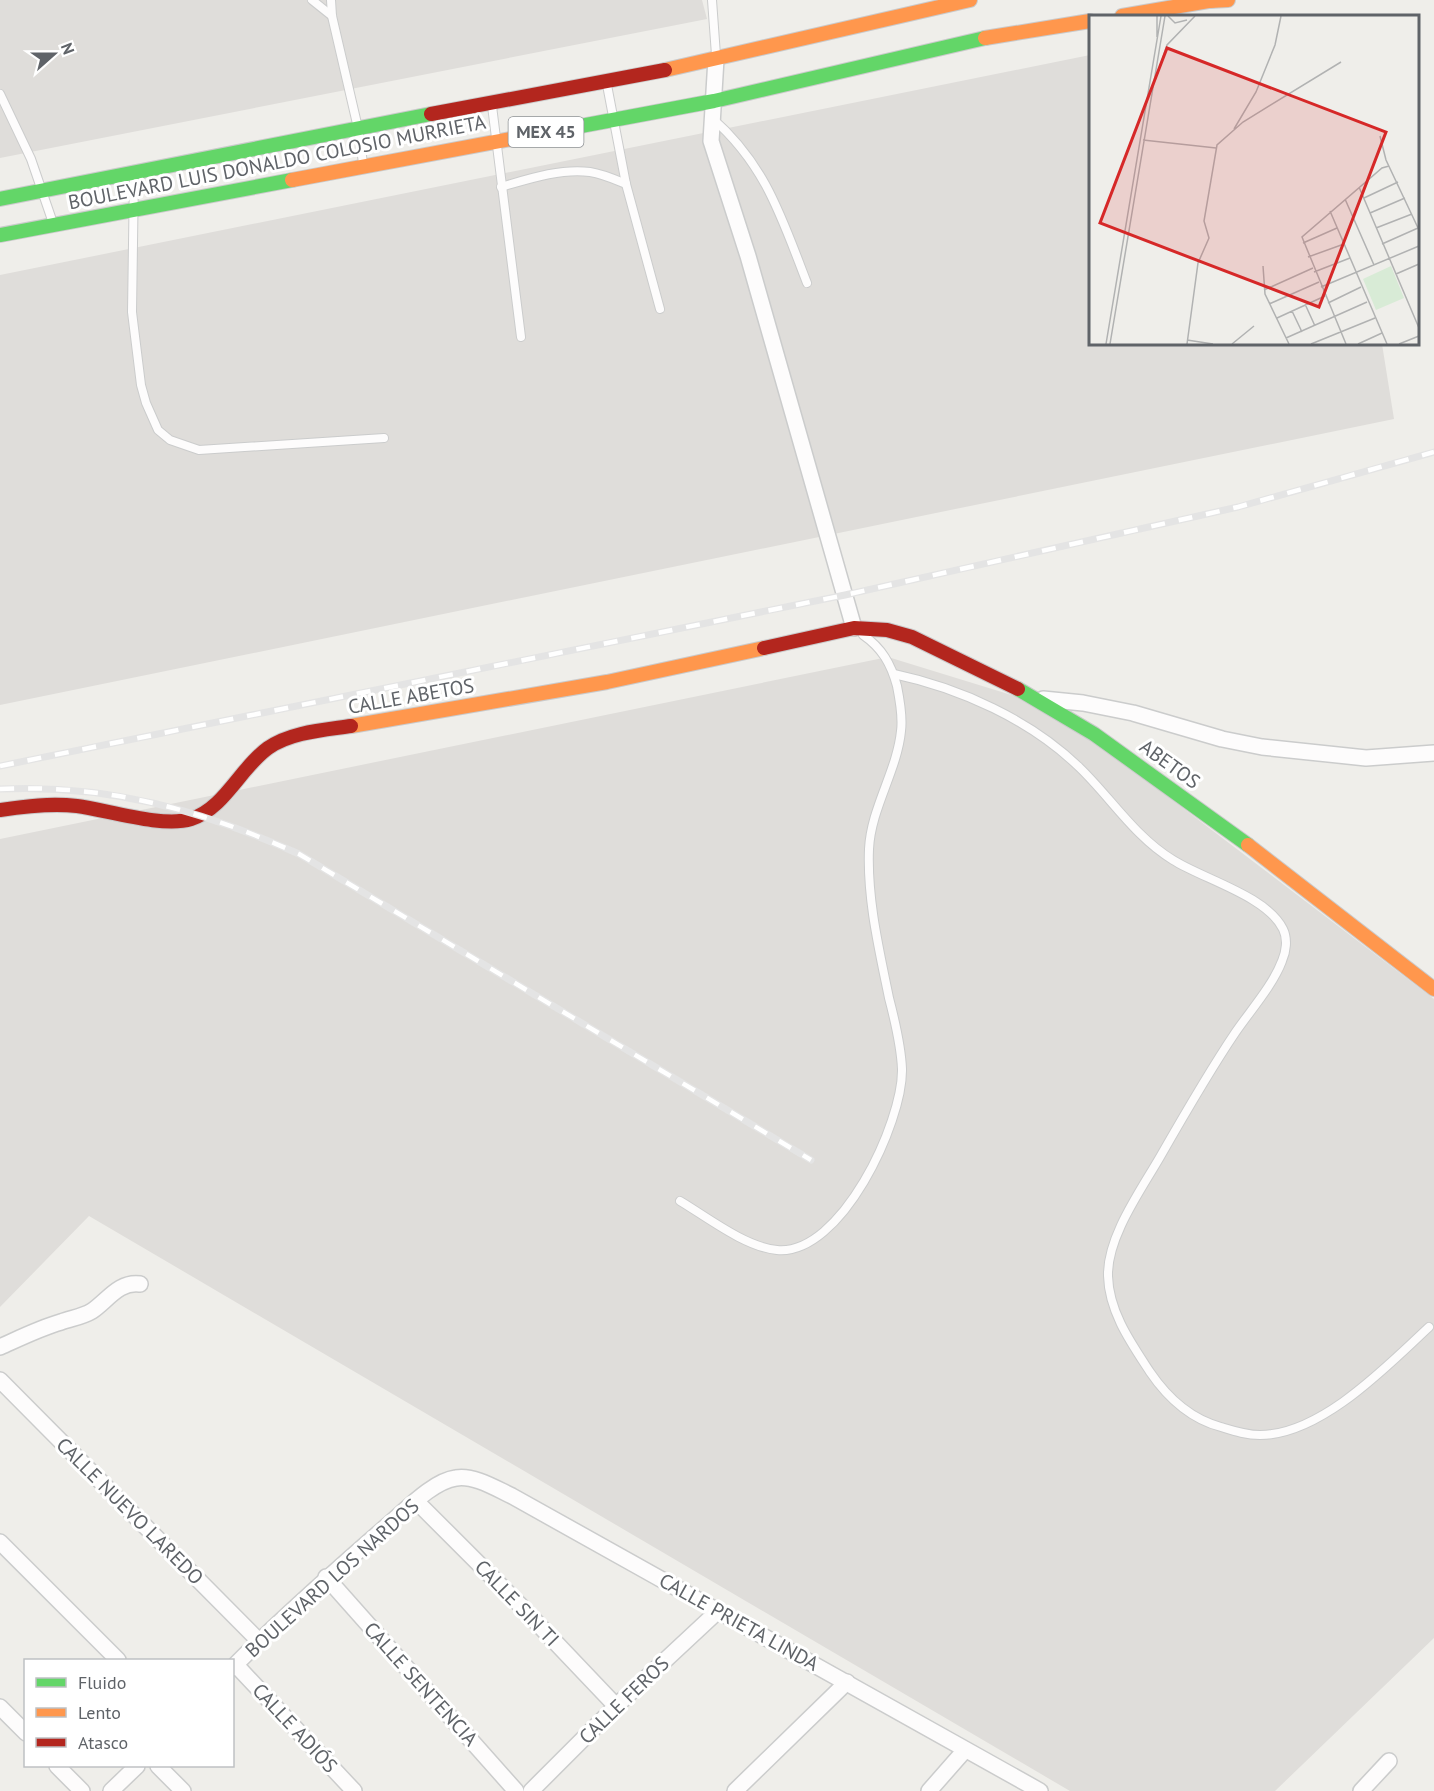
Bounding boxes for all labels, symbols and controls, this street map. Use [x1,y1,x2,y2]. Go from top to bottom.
inset map [1089,15,1419,345]
north arrow [24,24,84,84]
text: N [57,40,79,57]
street label: BOULEVARD LUIS DONALDO COLOSIO MURRIETA [66,109,488,215]
road number: MEX 45 [508,117,584,147]
street label: CALLE ABETOS [346,672,476,720]
street label: ABETOS [1135,733,1205,795]
street label: CALLE NUEVO LAREDO [51,1432,209,1590]
street label: BOULEVARD LOS NARDOS [240,1493,424,1663]
street label: CALLE SIN TI [469,1554,565,1652]
street label: CALLE PRIETA LINDA [655,1567,824,1677]
street label: CALLE SENTENCIA [358,1616,484,1752]
street label: CALLE FEROS [573,1650,675,1750]
legend [24,1659,234,1767]
text: Fluido [78,1671,126,1694]
street label: CALLE ADIÓS [247,1678,343,1778]
text: Lento [78,1701,121,1724]
text: Atasco [78,1731,128,1754]

